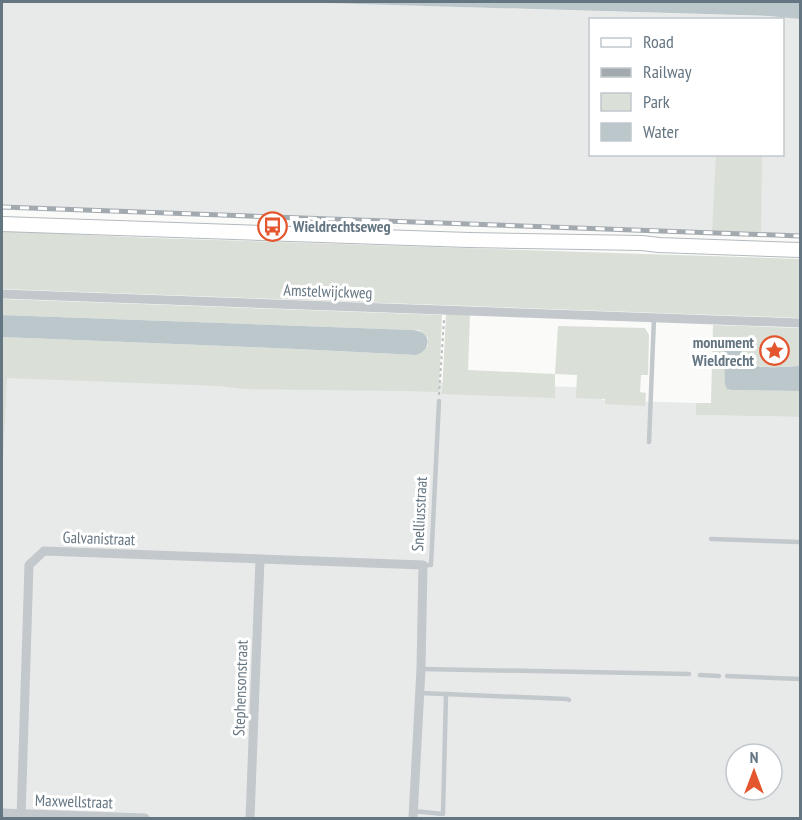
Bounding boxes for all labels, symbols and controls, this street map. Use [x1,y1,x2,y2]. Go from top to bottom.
legend [589,18,784,156]
text: Road [643,30,674,53]
text: Railway [643,60,692,83]
text: Park [643,90,670,113]
text: Water [643,120,679,143]
bus stop icon: Wieldrechtseweg [256,210,288,242]
place label: Wieldrechtseweg [292,216,391,236]
street label: Amstelwijckweg [283,279,373,303]
place label: monument Wieldrecht [691,332,754,370]
place icon: monument Wieldrecht [759,335,791,367]
street label: Snelliusstraat [407,475,431,552]
street label: Galvanistraat [62,527,136,549]
street label: Stephensonstraat [228,639,252,736]
north arrow [724,742,784,802]
text: N [750,747,758,767]
street label: Maxwellstraat [35,790,114,812]

